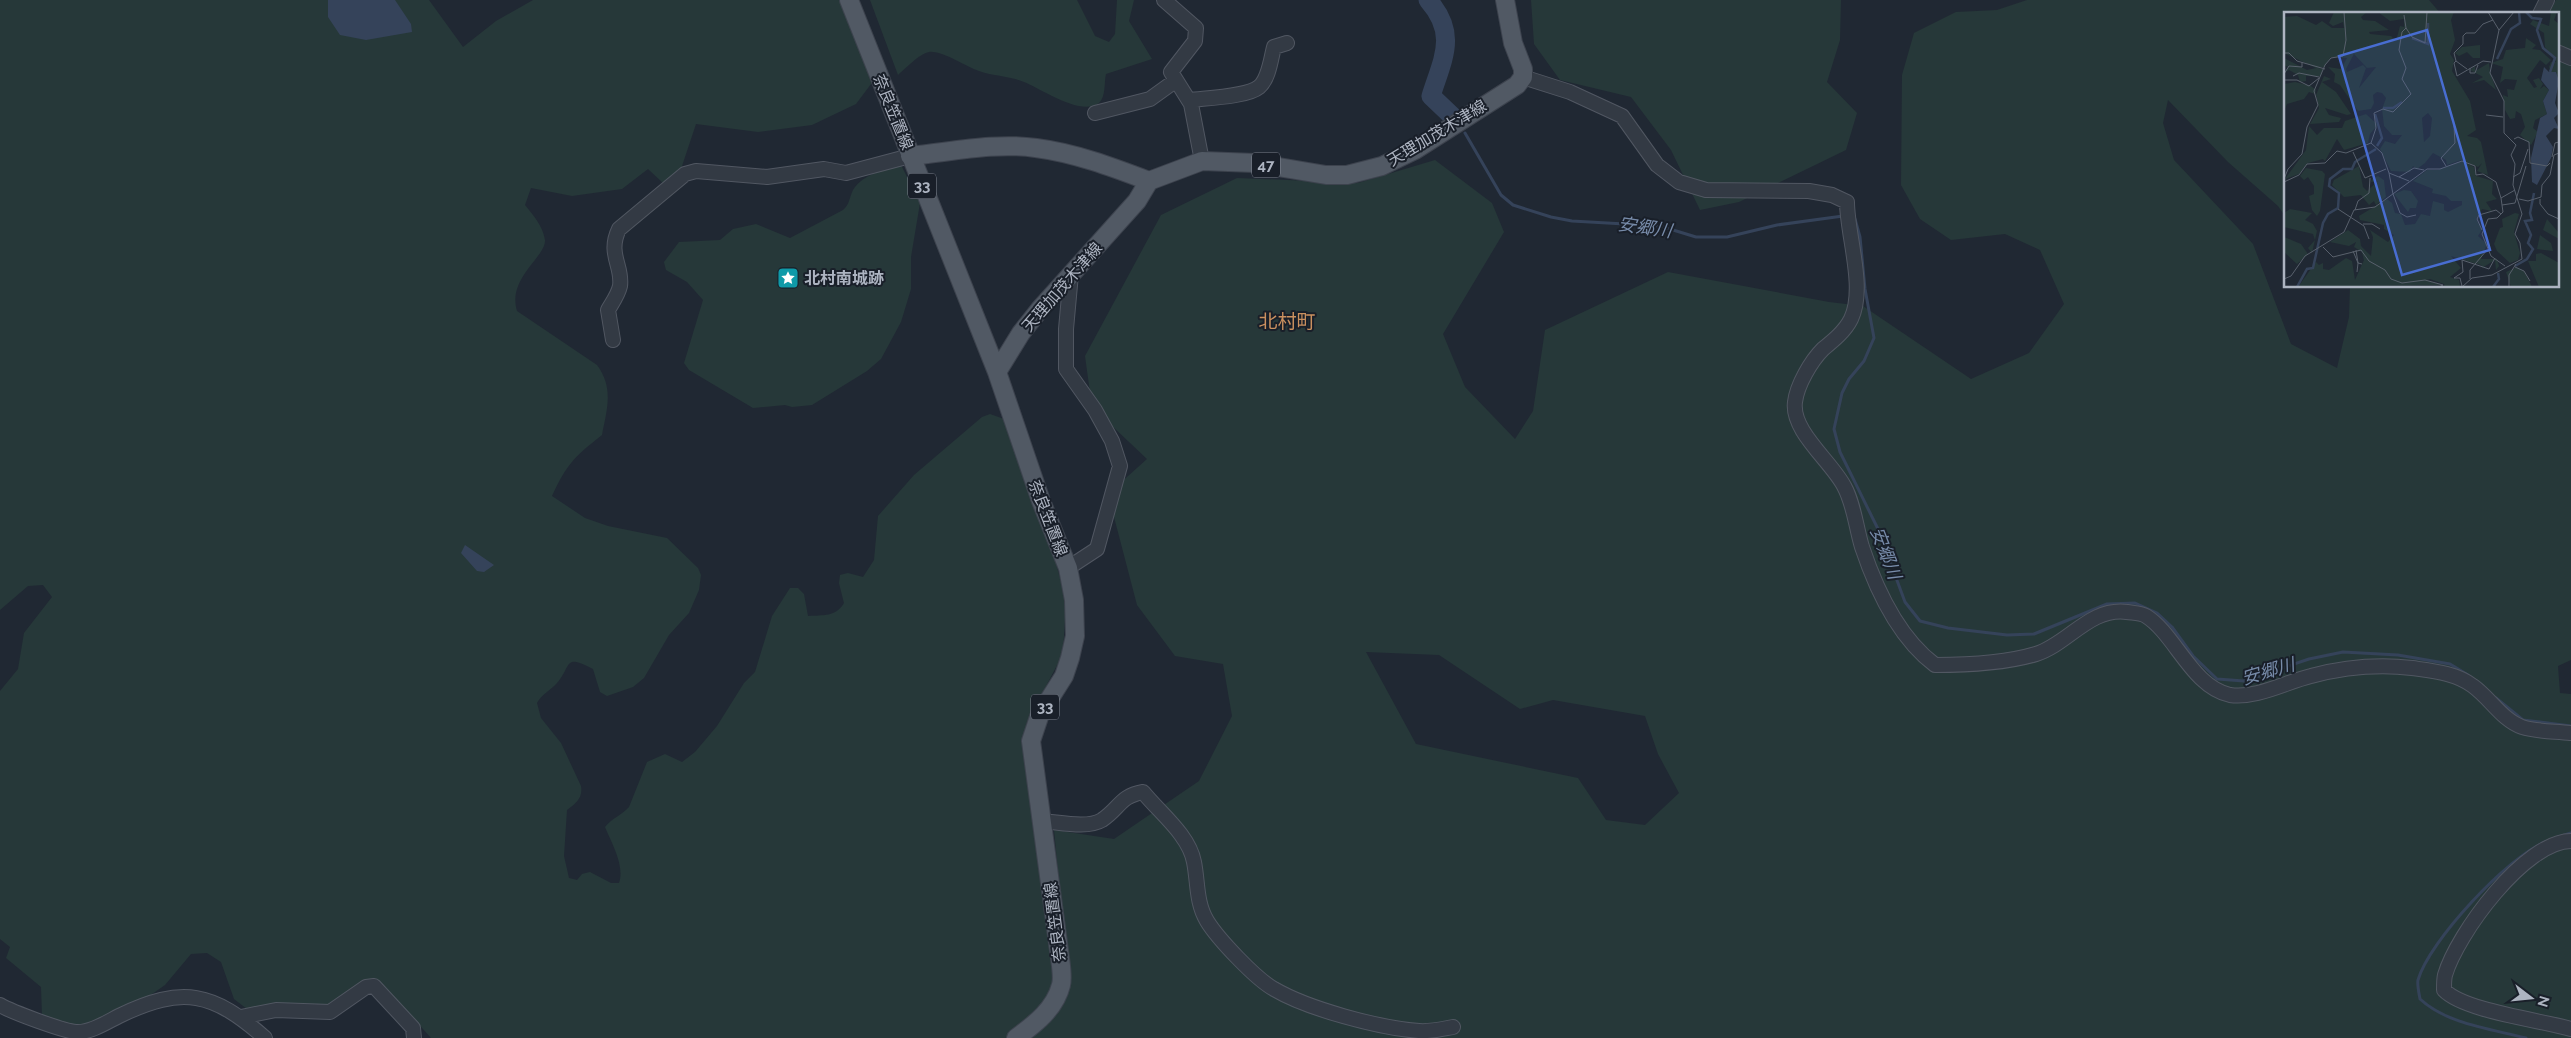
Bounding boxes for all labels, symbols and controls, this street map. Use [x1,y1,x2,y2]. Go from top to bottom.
inset map [2284,12,2558,288]
street label: 奈良笠置線 [869,71,917,153]
street label: 天理加茂木津線 [1384,96,1490,170]
road number: 47 [1252,152,1280,178]
road number: 33 [908,174,936,198]
water label: 安郷川 [1617,213,1675,241]
street label: 天理加茂木津線 [1018,238,1106,336]
place icon: 北村南城跡 [776,266,800,290]
place label: 北村南城跡 [804,269,884,288]
district label: 北村町 [1258,310,1316,332]
street label: 奈良笠置線 [1025,477,1071,559]
water label: 安郷川 [1867,524,1906,584]
water label: 安郷川 [2239,653,2299,689]
road number: 33 [1031,694,1059,720]
street label: 奈良笠置線 [1041,881,1069,963]
north arrow [2506,973,2556,1023]
text: N [2534,994,2553,1009]

